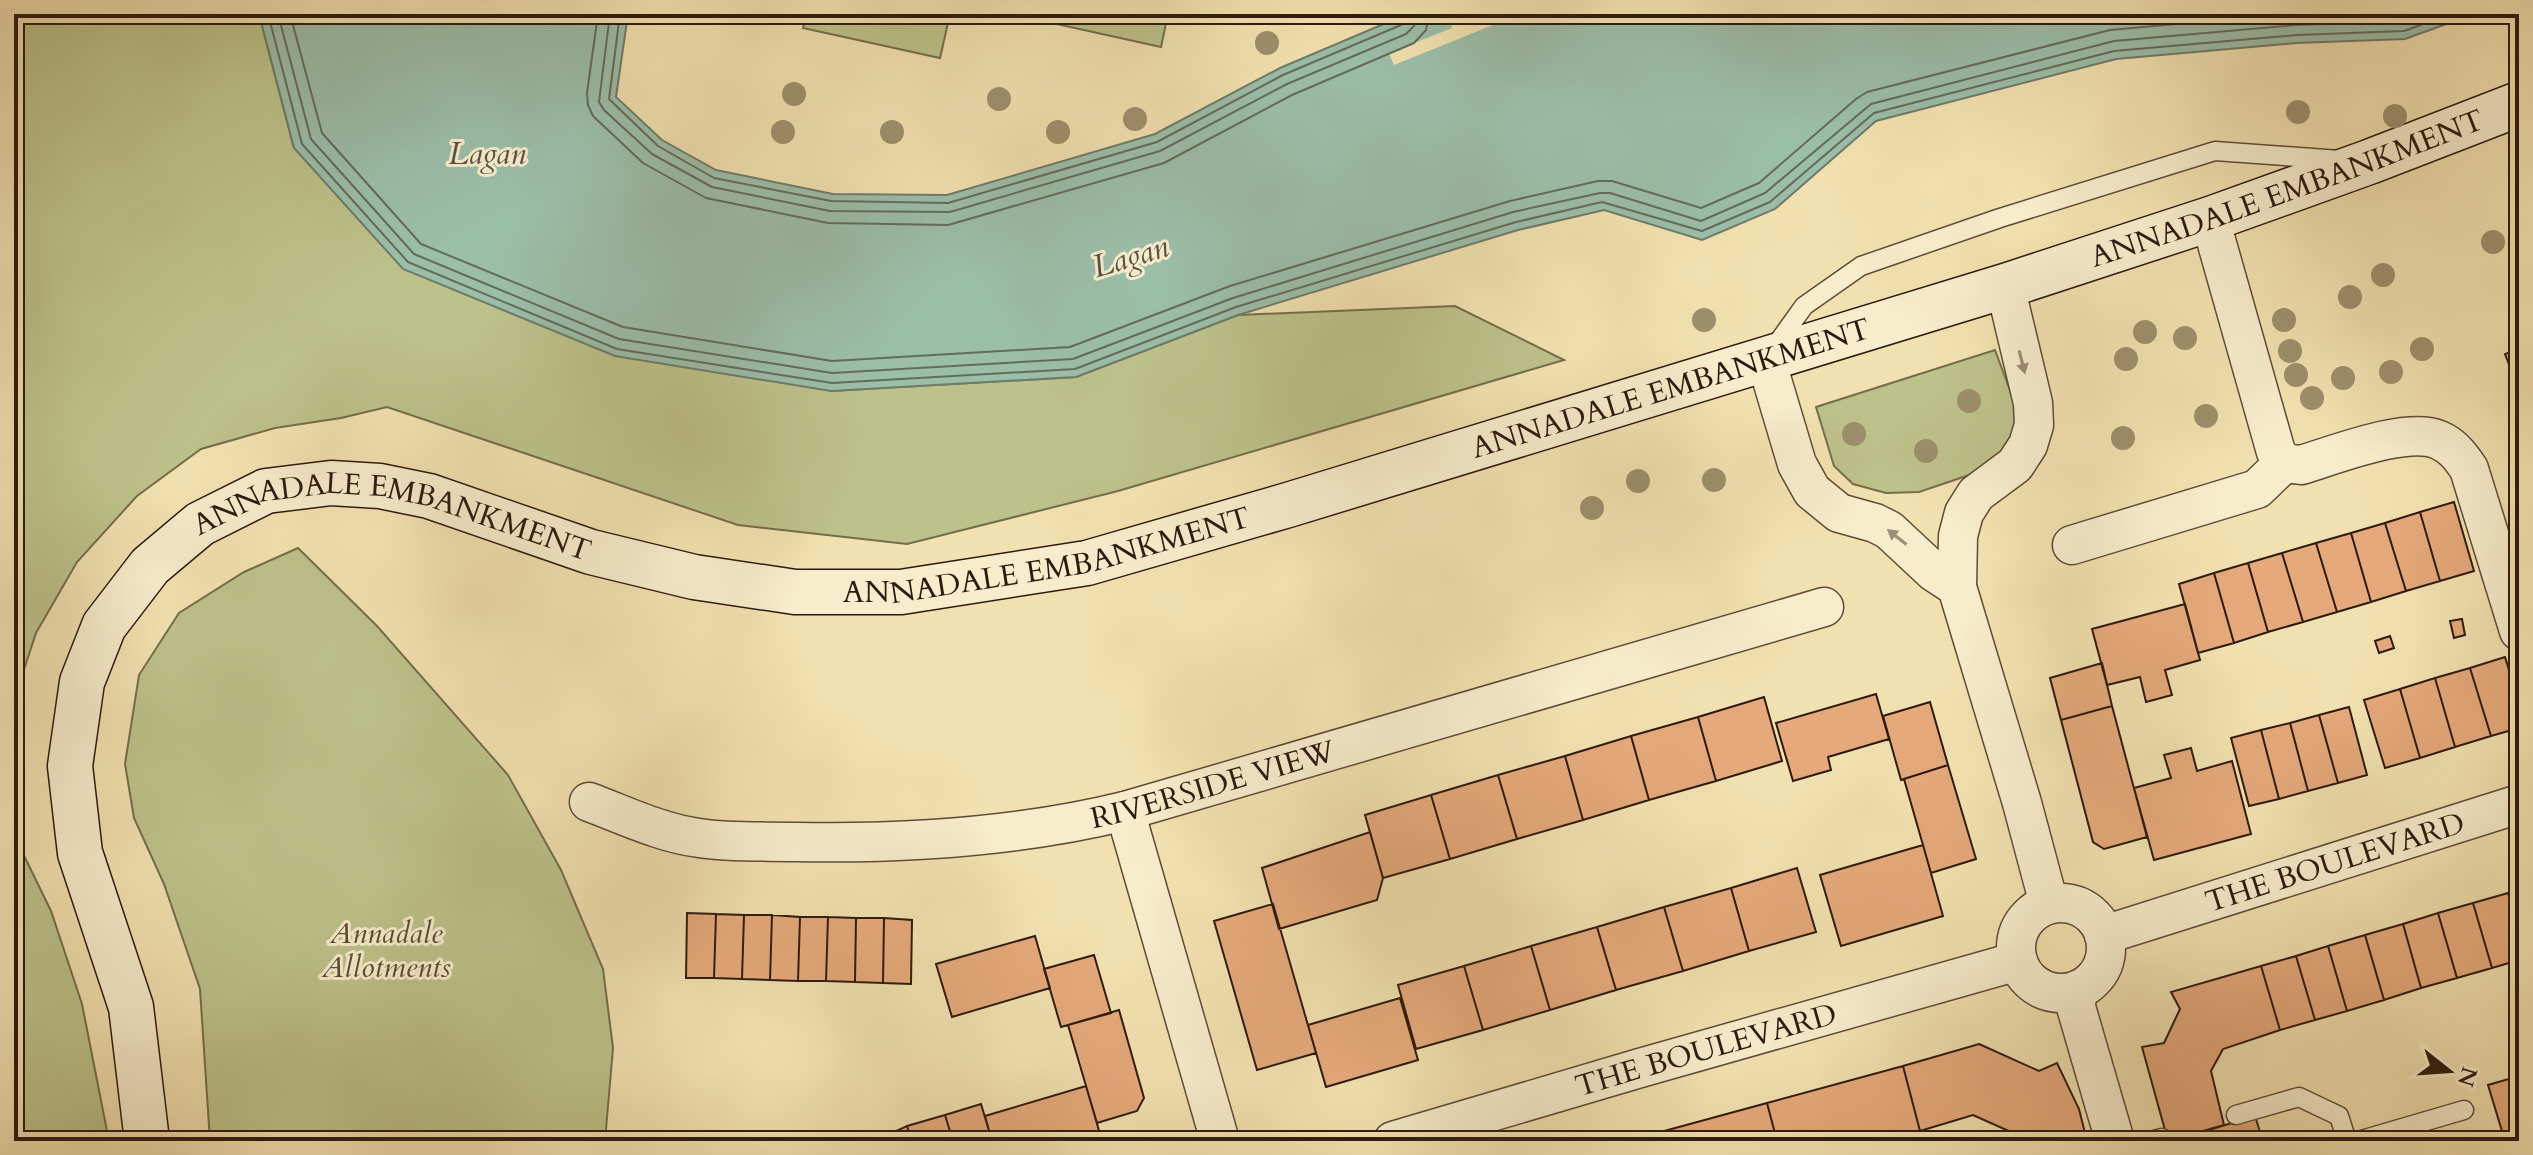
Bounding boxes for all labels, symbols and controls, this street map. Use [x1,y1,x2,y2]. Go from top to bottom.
street label: ANNADALE EMBANKMENT [2085,100,2490,278]
water label: Lagan [448,132,526,176]
water label: Lagan [1087,224,1174,289]
street label: ANNADALE EMBANKMENT [1466,308,1875,469]
one-way arrow [2017,350,2029,375]
text: ANNADALE EMBANKMENT [185,463,597,572]
street label: ANNADALE EMBANKMENT [843,497,1255,614]
street label: ANNADALE EMBANKMENT [186,522,602,572]
one-way arrow [1887,529,1907,546]
street label: RIVERSIDE VIEW [1087,731,1341,839]
street label: THE BOULEVARD [2200,802,2470,923]
park label: Annadale Allotments [320,913,451,988]
street label: THE BOULEVARD [1571,993,1841,1107]
north arrow [2409,1031,2489,1111]
text: N [2450,1063,2484,1090]

